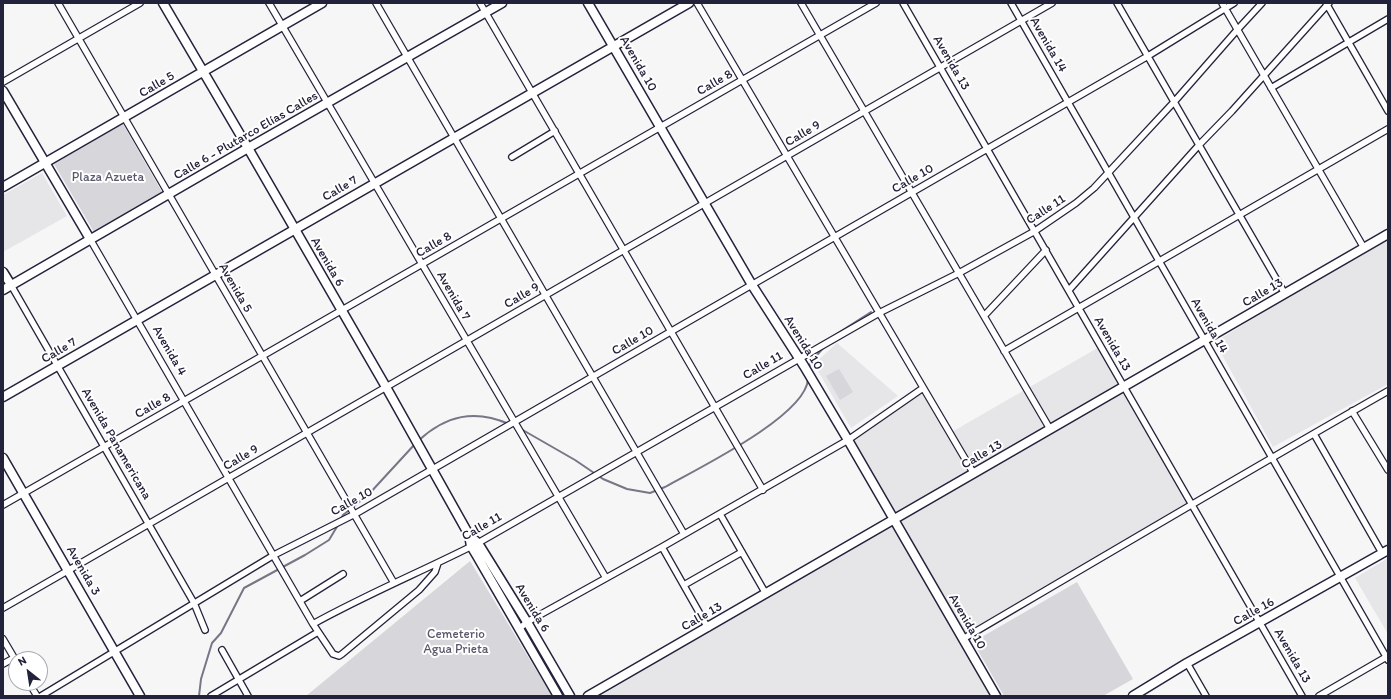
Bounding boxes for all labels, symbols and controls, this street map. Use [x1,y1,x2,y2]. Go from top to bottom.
street label: Avenida 14 [1026,15,1070,75]
street label: Avenida 13 [929,33,973,93]
street label: Avenida 10 [616,34,660,94]
street label: Calle 8 [694,67,736,99]
street label: Calle 5 [136,69,178,101]
street label: Calle 6 - Plutarco Elías Calles [171,88,321,184]
street label: Calle 9 [782,118,824,150]
street label: Calle 10 [889,161,937,197]
park label: Plaza Azueta [72,170,144,186]
street label: Calle 7 [320,173,360,205]
street label: Calle 11 [1023,192,1069,228]
street label: Calle 8 [413,229,455,261]
street label: Avenida 6 [307,235,347,289]
street label: Avenida 5 [215,261,255,315]
street label: Avenida 7 [433,269,473,323]
street label: Calle 13 [1240,275,1286,311]
street label: Calle 9 [501,280,543,312]
street label: Avenida 14 [1187,296,1231,356]
street label: Avenida 10 [780,313,826,373]
street label: Avenida 13 [1090,314,1134,374]
street label: Avenida 4 [148,323,190,379]
street label: Calle 10 [609,323,657,359]
street label: Calle 7 [39,335,79,367]
street label: Calle 11 [740,348,786,384]
street label: Avenida Panamericana [78,385,154,503]
street label: Calle 8 [132,390,174,422]
street label: Calle 13 [959,437,1005,473]
street label: Calle 9 [220,442,262,474]
street label: Calle 10 [328,484,376,520]
street label: Calle 11 [459,509,505,545]
street label: Avenida 3 [63,544,103,598]
street label: Avenida 6 [511,581,553,635]
street label: Avenida 10 [945,592,989,652]
street label: Calle 16 [1231,594,1277,630]
street label: Calle 13 [679,599,725,635]
street label: Avenida 13 [1270,626,1314,686]
park label: Cemeterio Agua Prieta [423,627,489,658]
north arrow [8,651,48,691]
text: N [16,654,29,669]

